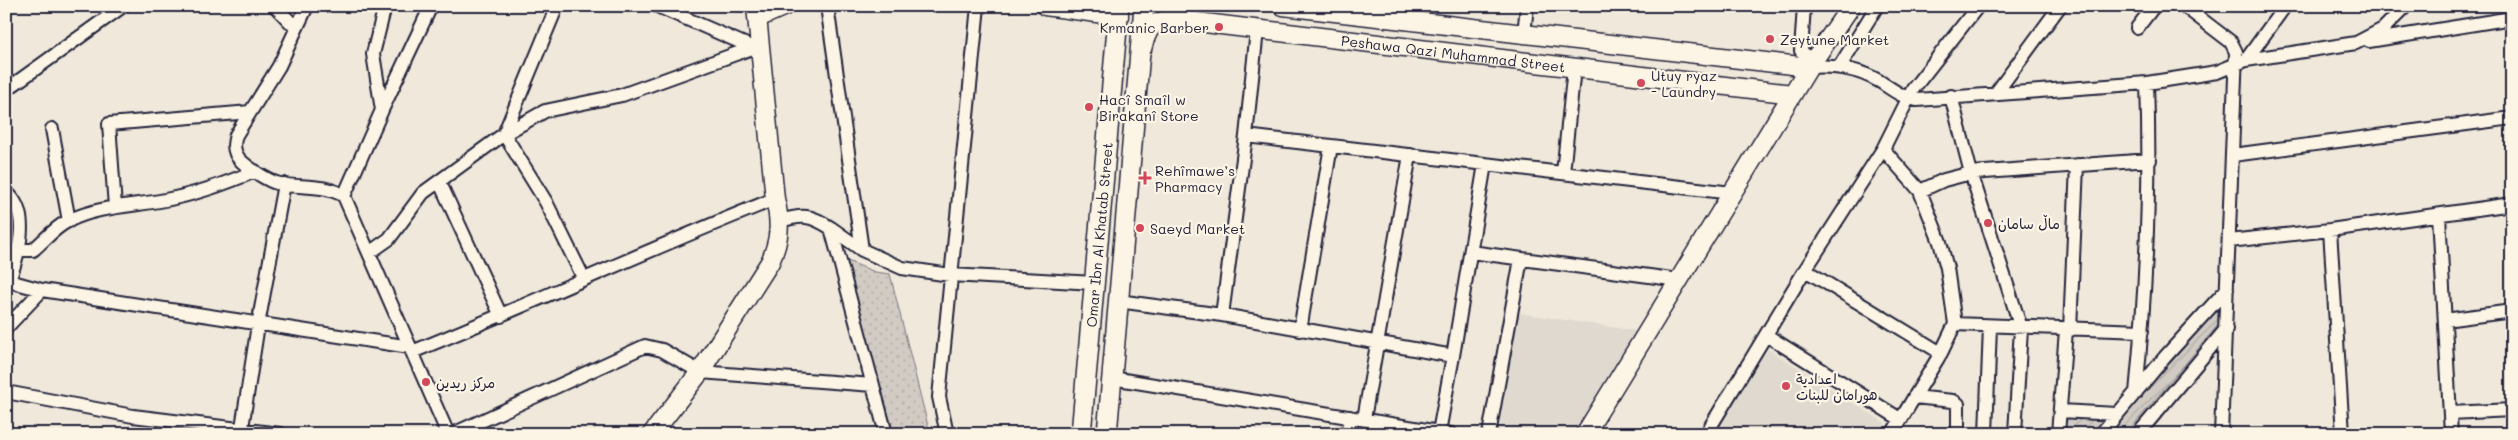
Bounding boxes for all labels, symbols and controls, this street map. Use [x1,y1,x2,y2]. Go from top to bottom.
place label: Krmanic Barber [1100,18,1209,37]
marker: Krmanic Barber [1213,21,1225,33]
street label: Peshawa Qazi Muhammad Street [1340,30,1566,76]
place label: Zeytune Market [1780,30,1889,49]
marker: Zeytune Market [1764,33,1776,45]
place label: Utuy ryaz - Laundry [1651,66,1717,101]
marker: Utuy ryaz - Laundry [1635,77,1647,89]
place label: Hacî Smaîl w Birakanî Store [1099,90,1199,125]
marker: Hacî Smaîl w Birakanî Store [1083,101,1095,113]
street label: Omar Ibn Al Khatab Street [1081,142,1116,328]
place label: Rehîmawe’s Pharmacy [1155,161,1235,196]
marker: Rehîmawe’s Pharmacy [1139,172,1151,184]
place label: ماڵ سامان [1998,214,2060,233]
marker: ماڵ سامان [1982,217,1994,229]
place label: Saeyd Market [1150,219,1245,238]
marker: Saeyd Market [1134,222,1146,234]
place label: اعدادية هورامان للبنات [1796,369,1878,405]
place label: مركز ريدين [436,373,495,392]
marker: مركز ريدين [420,376,432,388]
marker: اعدادية هورامان للبنات [1780,380,1792,392]

